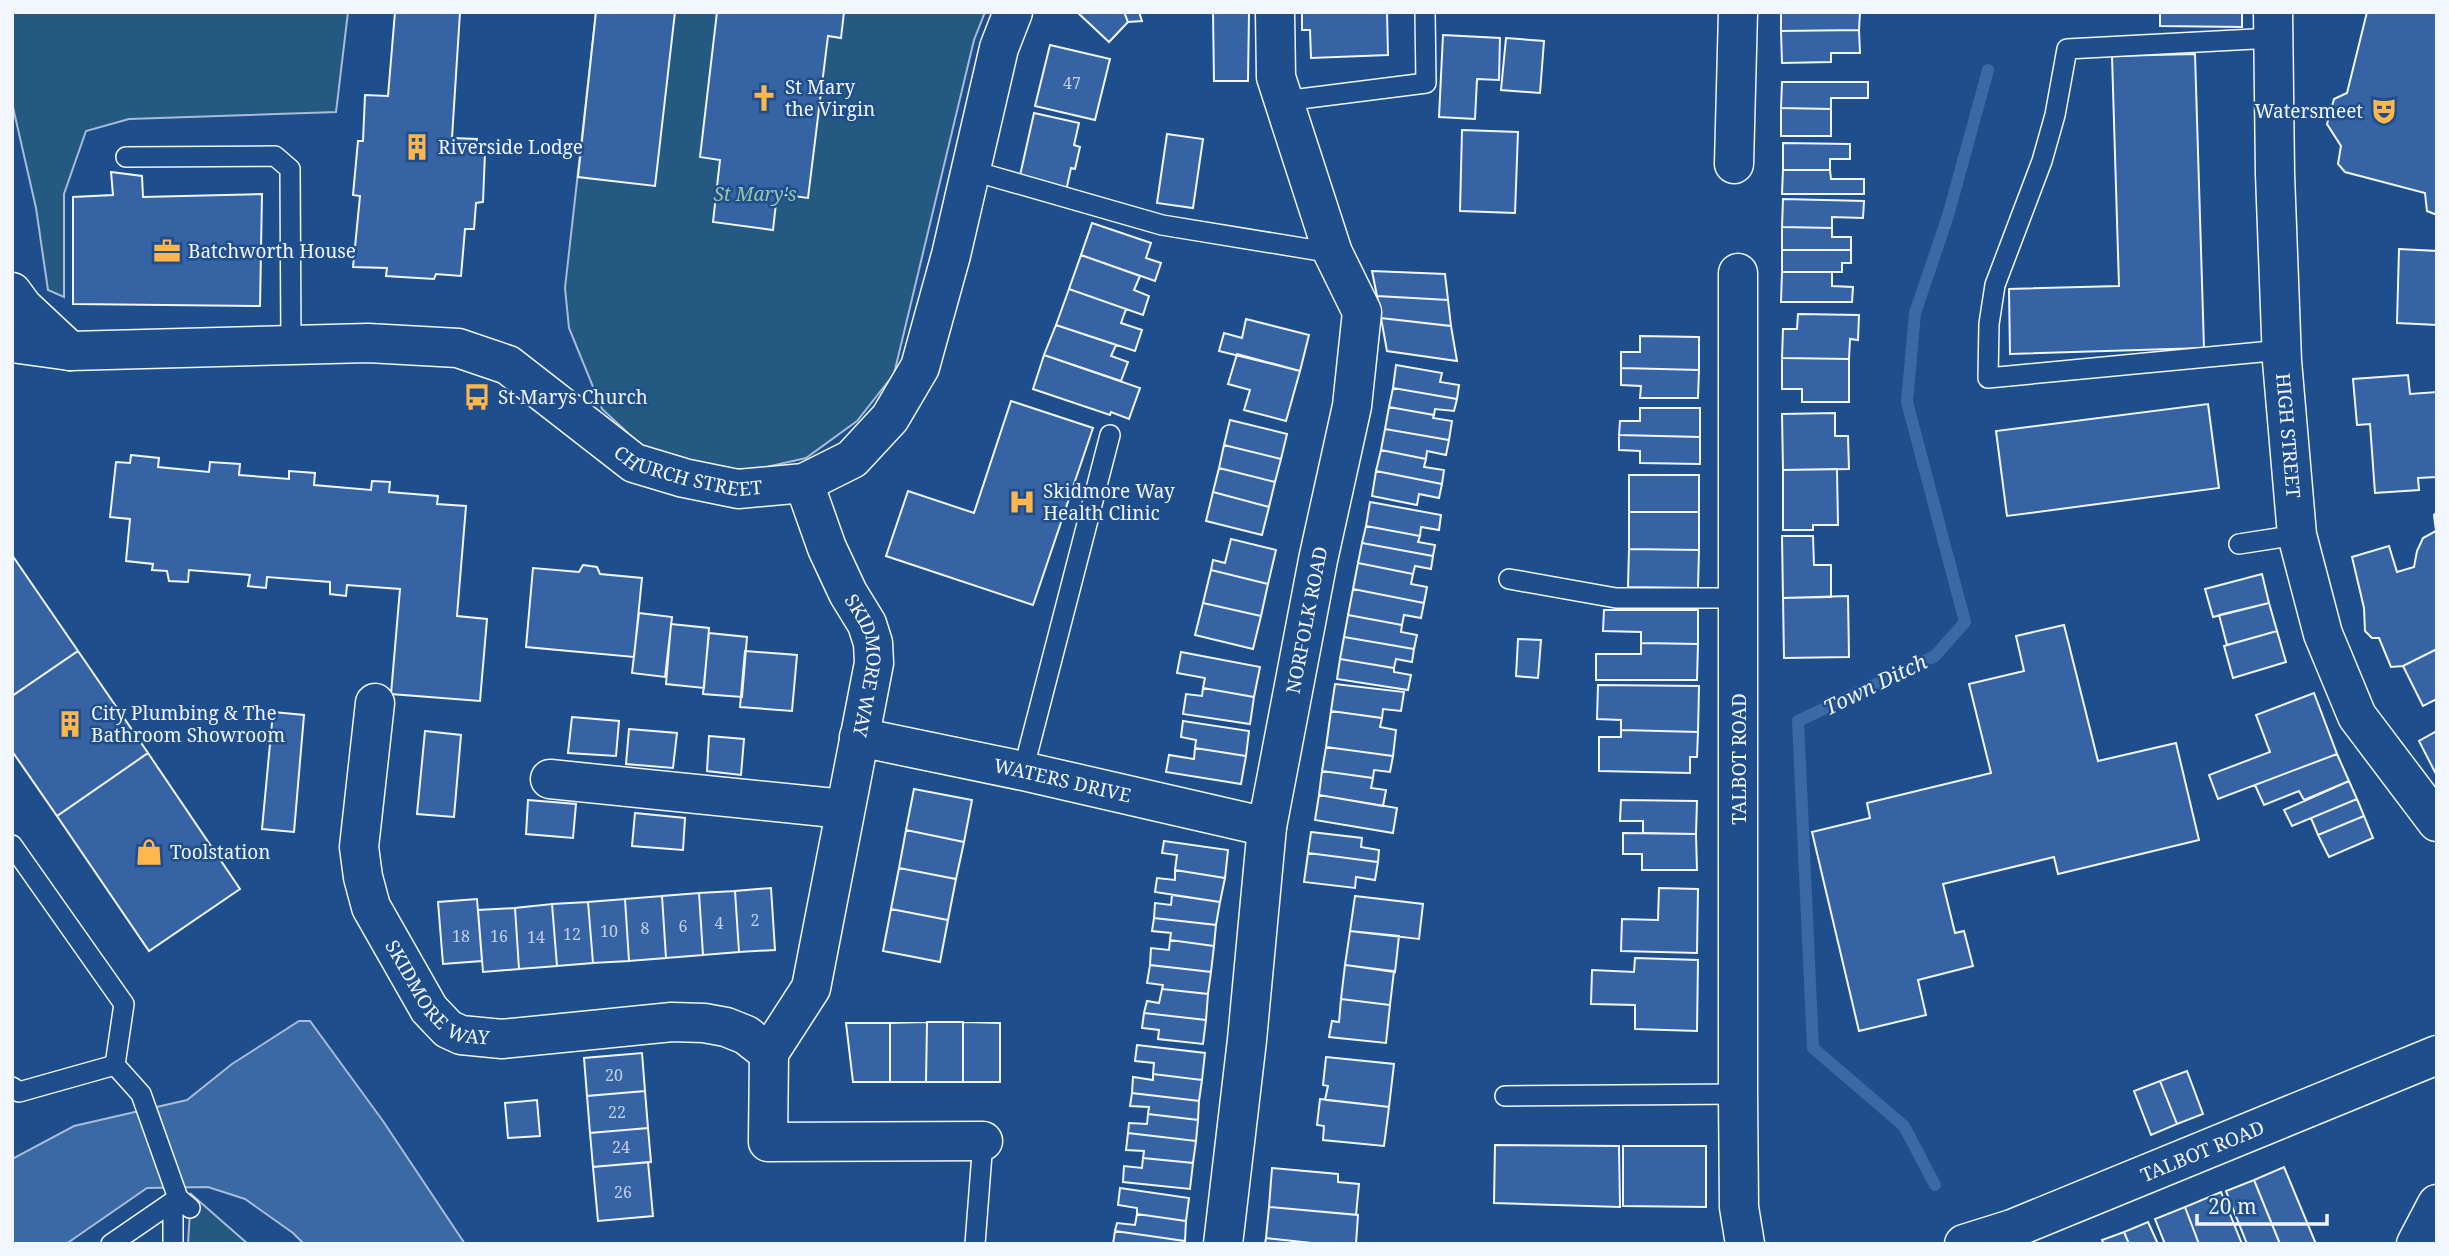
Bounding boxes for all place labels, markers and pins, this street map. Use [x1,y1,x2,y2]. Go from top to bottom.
place label: St Mary the Virgin [785,74,875,122]
church icon: St Mary the Virgin [749,83,779,113]
theatre icon: Watersmeet [2369,96,2399,126]
place label: Watersmeet [2254,98,2363,124]
building icon: Riverside Lodge [402,132,432,162]
place label: Riverside Lodge [438,134,583,160]
office icon: Batchworth House [152,236,182,266]
place label: Batchworth House [188,238,356,264]
bus stop icon: St Marys Church [462,382,492,412]
place label: St Marys Church [498,384,648,410]
place label: Skidmore Way Health Clinic [1043,478,1175,526]
hospital icon: Skidmore Way Health Clinic [1007,487,1037,517]
place label: City Plumbing & The Bathroom Showroom [91,700,285,748]
building icon: City Plumbing & The Bathroom Showroom [55,709,85,739]
shop icon: Toolstation [134,837,164,867]
place label: Toolstation [170,839,270,865]

